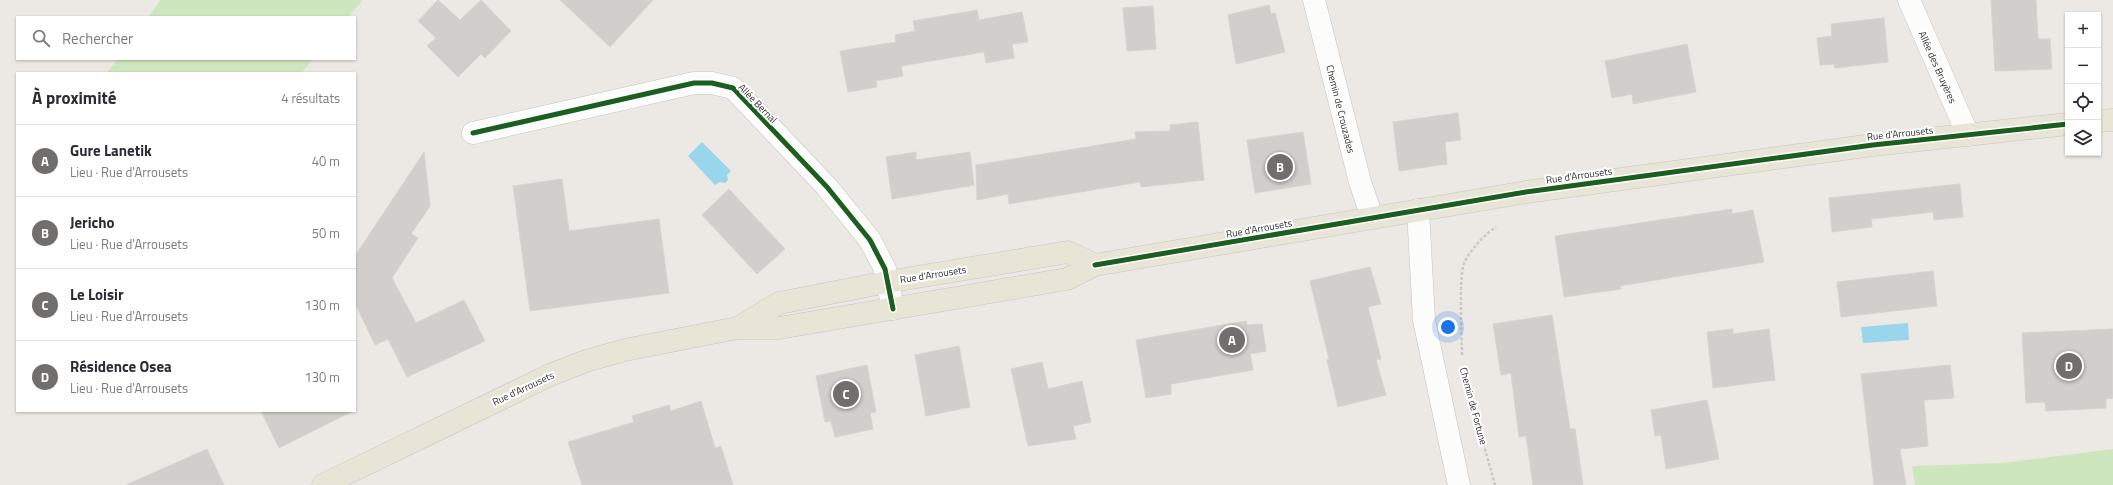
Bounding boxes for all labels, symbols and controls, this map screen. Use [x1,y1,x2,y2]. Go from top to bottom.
map controls [2065,12,2101,156]
button: + [2065,12,2101,48]
search box [16,16,356,60]
icon: search [30,27,52,49]
text: Rechercher [62,27,133,50]
street label: Allée des Bruyères [1915,29,1960,106]
button: − [2065,48,2101,84]
street label: Chemin de Crouzades [1322,63,1359,155]
street label: Allée Bernal [735,80,780,127]
button: locate [2065,84,2101,120]
text: À proximité [32,85,116,111]
text: 4 résultats [281,88,340,108]
button: layers [2065,120,2101,156]
street label: Rue d'Arrousets [1866,123,1934,144]
text: Gure Lanetik [70,139,152,162]
text: A [41,151,49,171]
text: 40 m [312,151,340,171]
pin: B [1267,152,1293,182]
text: Lieu · Rue d'Arrousets [70,162,188,182]
street label: Rue d'Arrousets [1545,163,1614,188]
text: Jericho [70,211,115,234]
street label: Rue d'Arrousets [1225,215,1294,242]
text: B [41,223,49,243]
text: 50 m [312,223,340,243]
text: Lieu · Rue d'Arrousets [70,234,188,254]
street label: Rue d'Arrousets [899,262,968,287]
text: Le Loisir [70,283,124,306]
text: C [41,295,49,315]
text: 130 m [304,295,340,315]
text: Lieu · Rue d'Arrousets [70,306,188,326]
your location [1438,317,1458,337]
pin: A [1219,325,1245,355]
pin: D [2056,351,2082,381]
text: Résidence Osea [70,355,172,378]
street label: Chemin de Fortune [1456,366,1491,447]
text: D [41,367,49,387]
text: 130 m [304,367,340,387]
street label: Rue d'Arrousets [490,367,557,409]
text: Lieu · Rue d'Arrousets [70,378,188,398]
pin: C [833,379,859,409]

